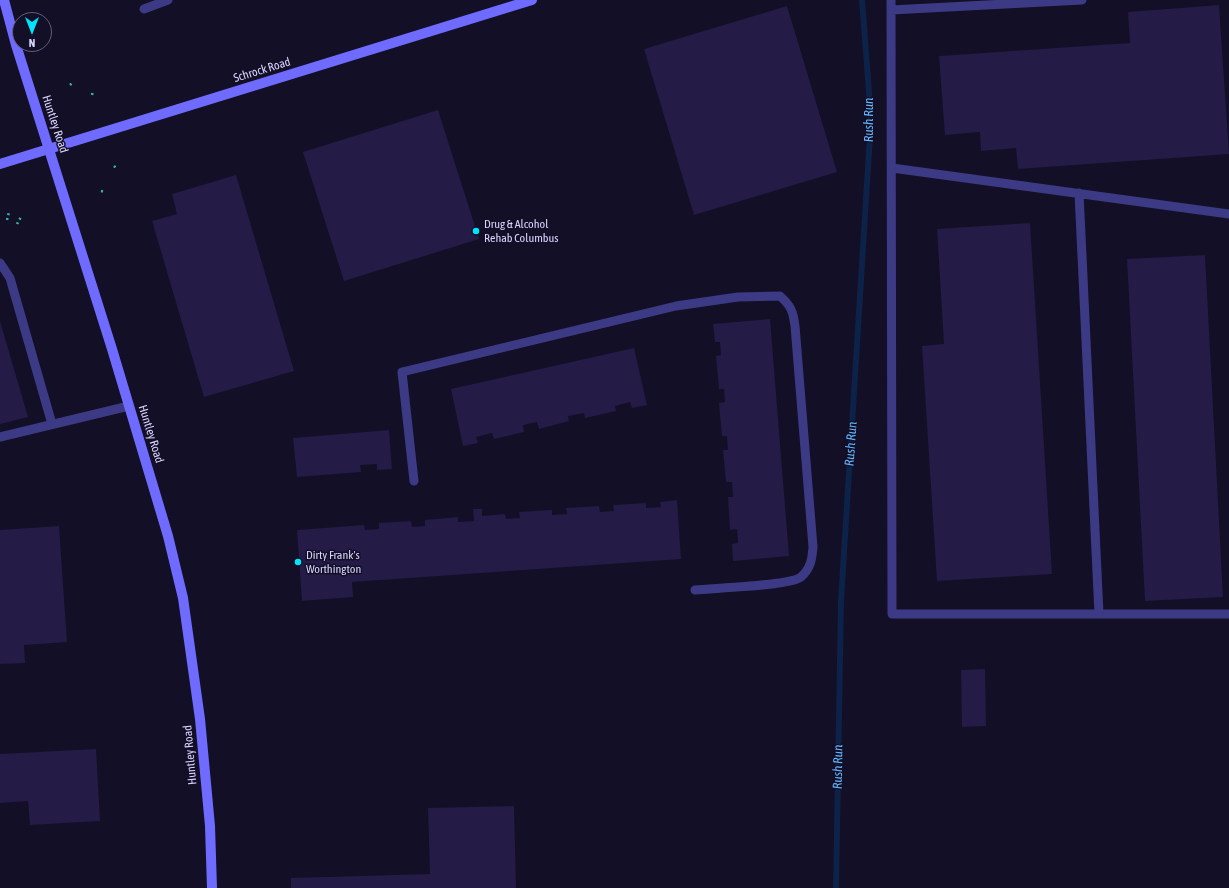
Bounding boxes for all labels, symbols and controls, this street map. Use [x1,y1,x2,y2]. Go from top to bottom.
north arrow [12,12,52,52]
text: N [29,37,35,49]
street label: Schrock Road [232,55,292,85]
street label: Huntley Road [39,93,71,155]
water label: Rush Run [861,98,877,142]
place label: Drug & Alcohol Rehab Columbus [484,217,559,245]
marker: Drug & Alcohol Rehab Columbus [471,226,481,236]
street label: Huntley Road [135,403,167,465]
water label: Rush Run [842,421,860,467]
place label: Dirty Frank's Worthington [306,548,361,576]
marker: Dirty Frank's Worthington [293,557,303,567]
street label: Huntley Road [180,725,200,785]
water label: Rush Run [830,745,846,789]

